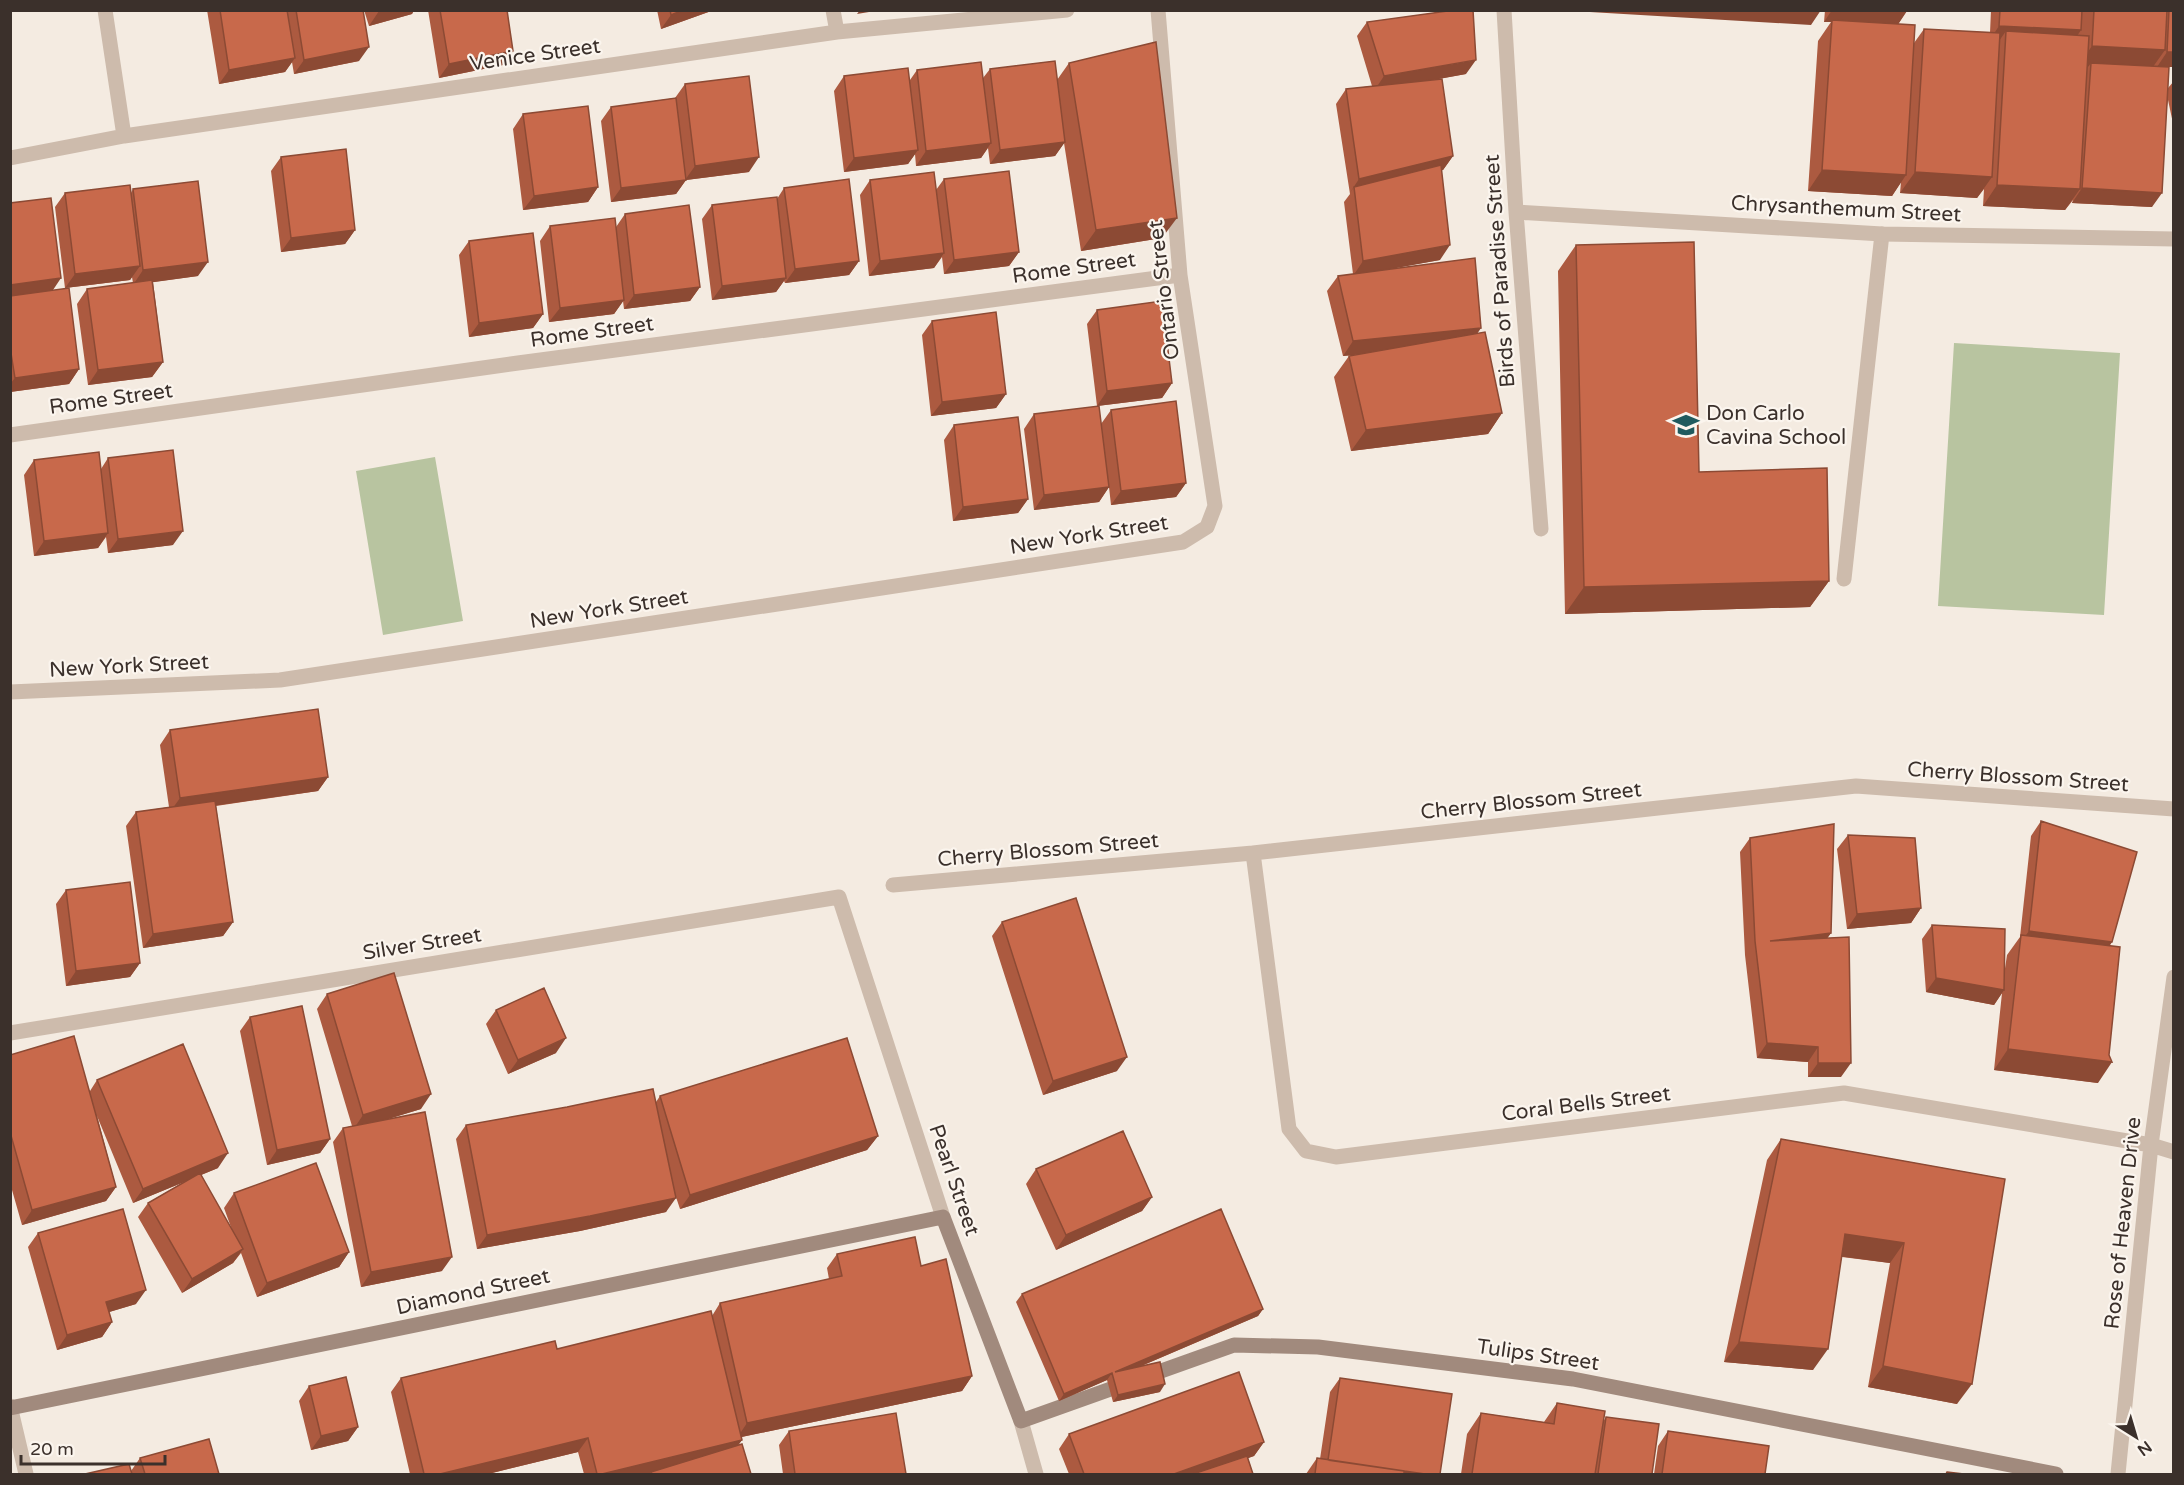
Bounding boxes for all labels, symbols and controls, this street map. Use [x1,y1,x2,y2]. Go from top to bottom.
street label: Venice Street [468,33,602,77]
street label: Birds of Paradise Street [1479,154,1521,388]
street label: Chrysanthemum Street [1730,190,1962,228]
street label: Ontario Street [1143,219,1185,361]
street label: Rome Street [1011,247,1137,289]
street label: Rome Street [529,311,655,353]
street label: Rome Street [48,378,174,420]
place label: Don Carlo Cavina School [1706,401,1846,450]
school or university icon: Don Carlo Cavina School [1671,410,1701,440]
street label: New York Street [1008,510,1170,560]
street label: New York Street [528,584,690,634]
street label: New York Street [48,649,210,683]
street label: Cherry Blossom Street [1906,757,2130,797]
street label: Cherry Blossom Street [1419,777,1643,825]
street label: Cherry Blossom Street [936,828,1160,872]
street label: Silver Street [361,922,483,966]
street label: Coral Bells Street [1500,1081,1672,1127]
street label: Rose of Heaven Drive [2099,1116,2147,1330]
street label: Pearl Street [923,1121,985,1239]
street label: Diamond Street [394,1264,552,1320]
street label: Tulips Street [1475,1334,1601,1376]
north arrow [2106,1407,2166,1467]
scale bar [21,1428,165,1466]
text: N [2133,1436,2156,1460]
text: 20 m [30,1438,74,1460]

